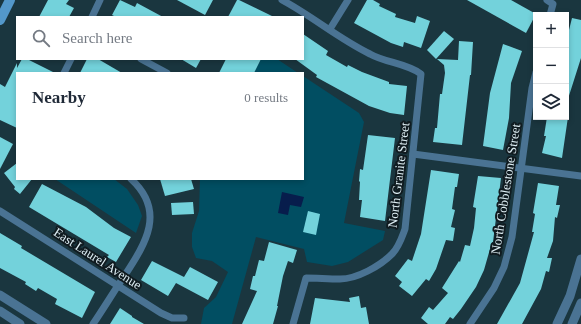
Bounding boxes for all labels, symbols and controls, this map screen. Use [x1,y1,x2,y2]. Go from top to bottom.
map controls [533,12,569,120]
button: + [533,12,569,48]
search box [16,16,304,60]
icon: search [30,27,52,49]
text: Search here [62,30,132,46]
button: − [533,48,569,84]
button: layers [533,84,569,120]
text: Nearby [32,88,86,107]
text: 0 results [244,90,288,105]
street label: North Granite Street [385,121,412,229]
street label: North Cobblestone Street [488,122,523,256]
street label: East Laurel Avenue [51,224,145,292]

